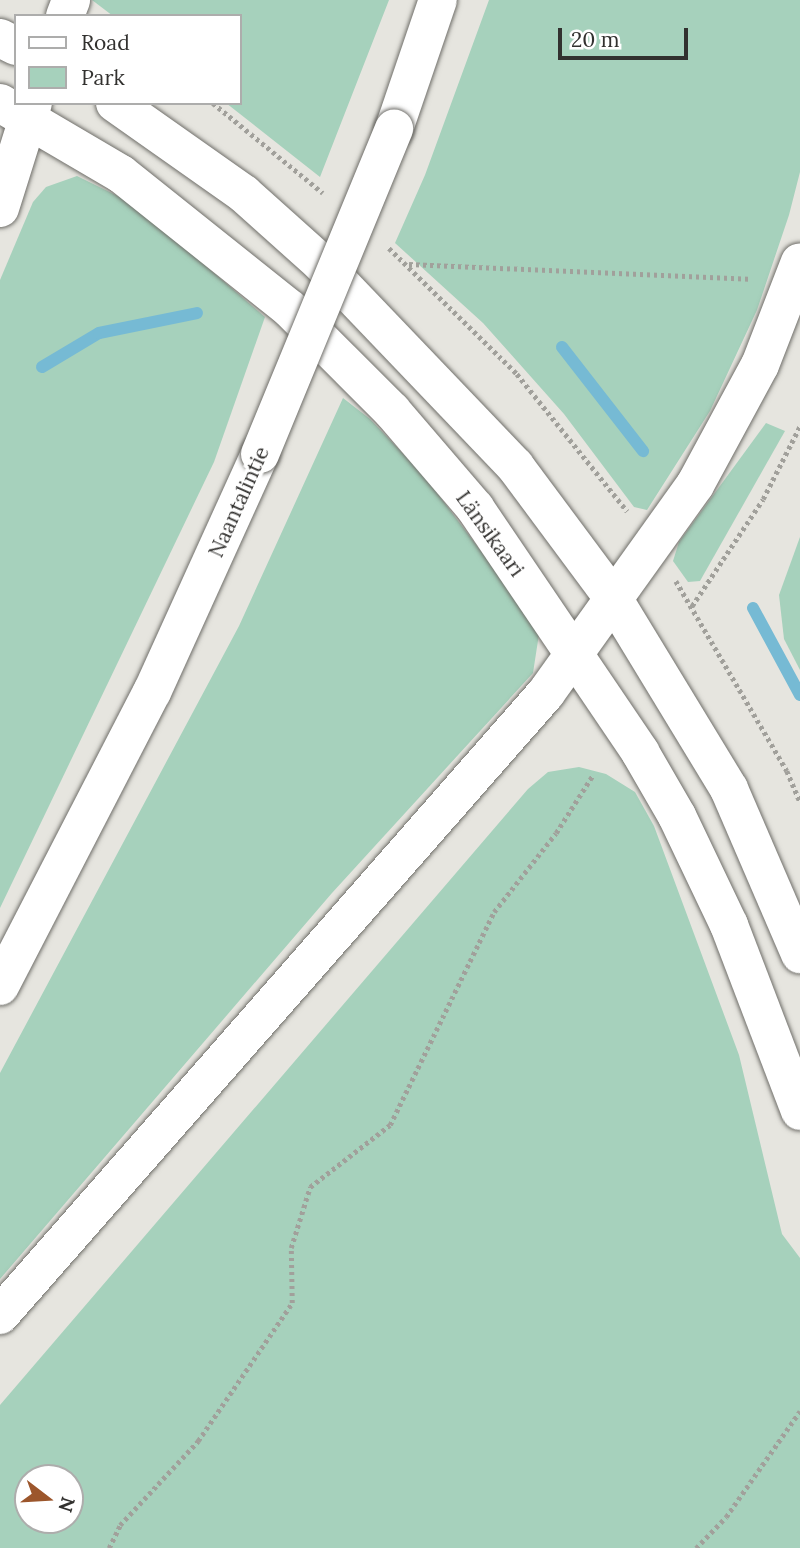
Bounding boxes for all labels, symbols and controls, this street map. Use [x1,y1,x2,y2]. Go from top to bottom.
legend [14,14,242,105]
scale bar [562,14,692,58]
text: 20 m [571,26,620,53]
text: Road [81,29,130,56]
text: Park [81,64,125,91]
street label: Naantalintie [203,443,275,561]
street label: Länsikaari [450,486,530,582]
north arrow [14,1464,84,1534]
text: N [54,1494,81,1515]

